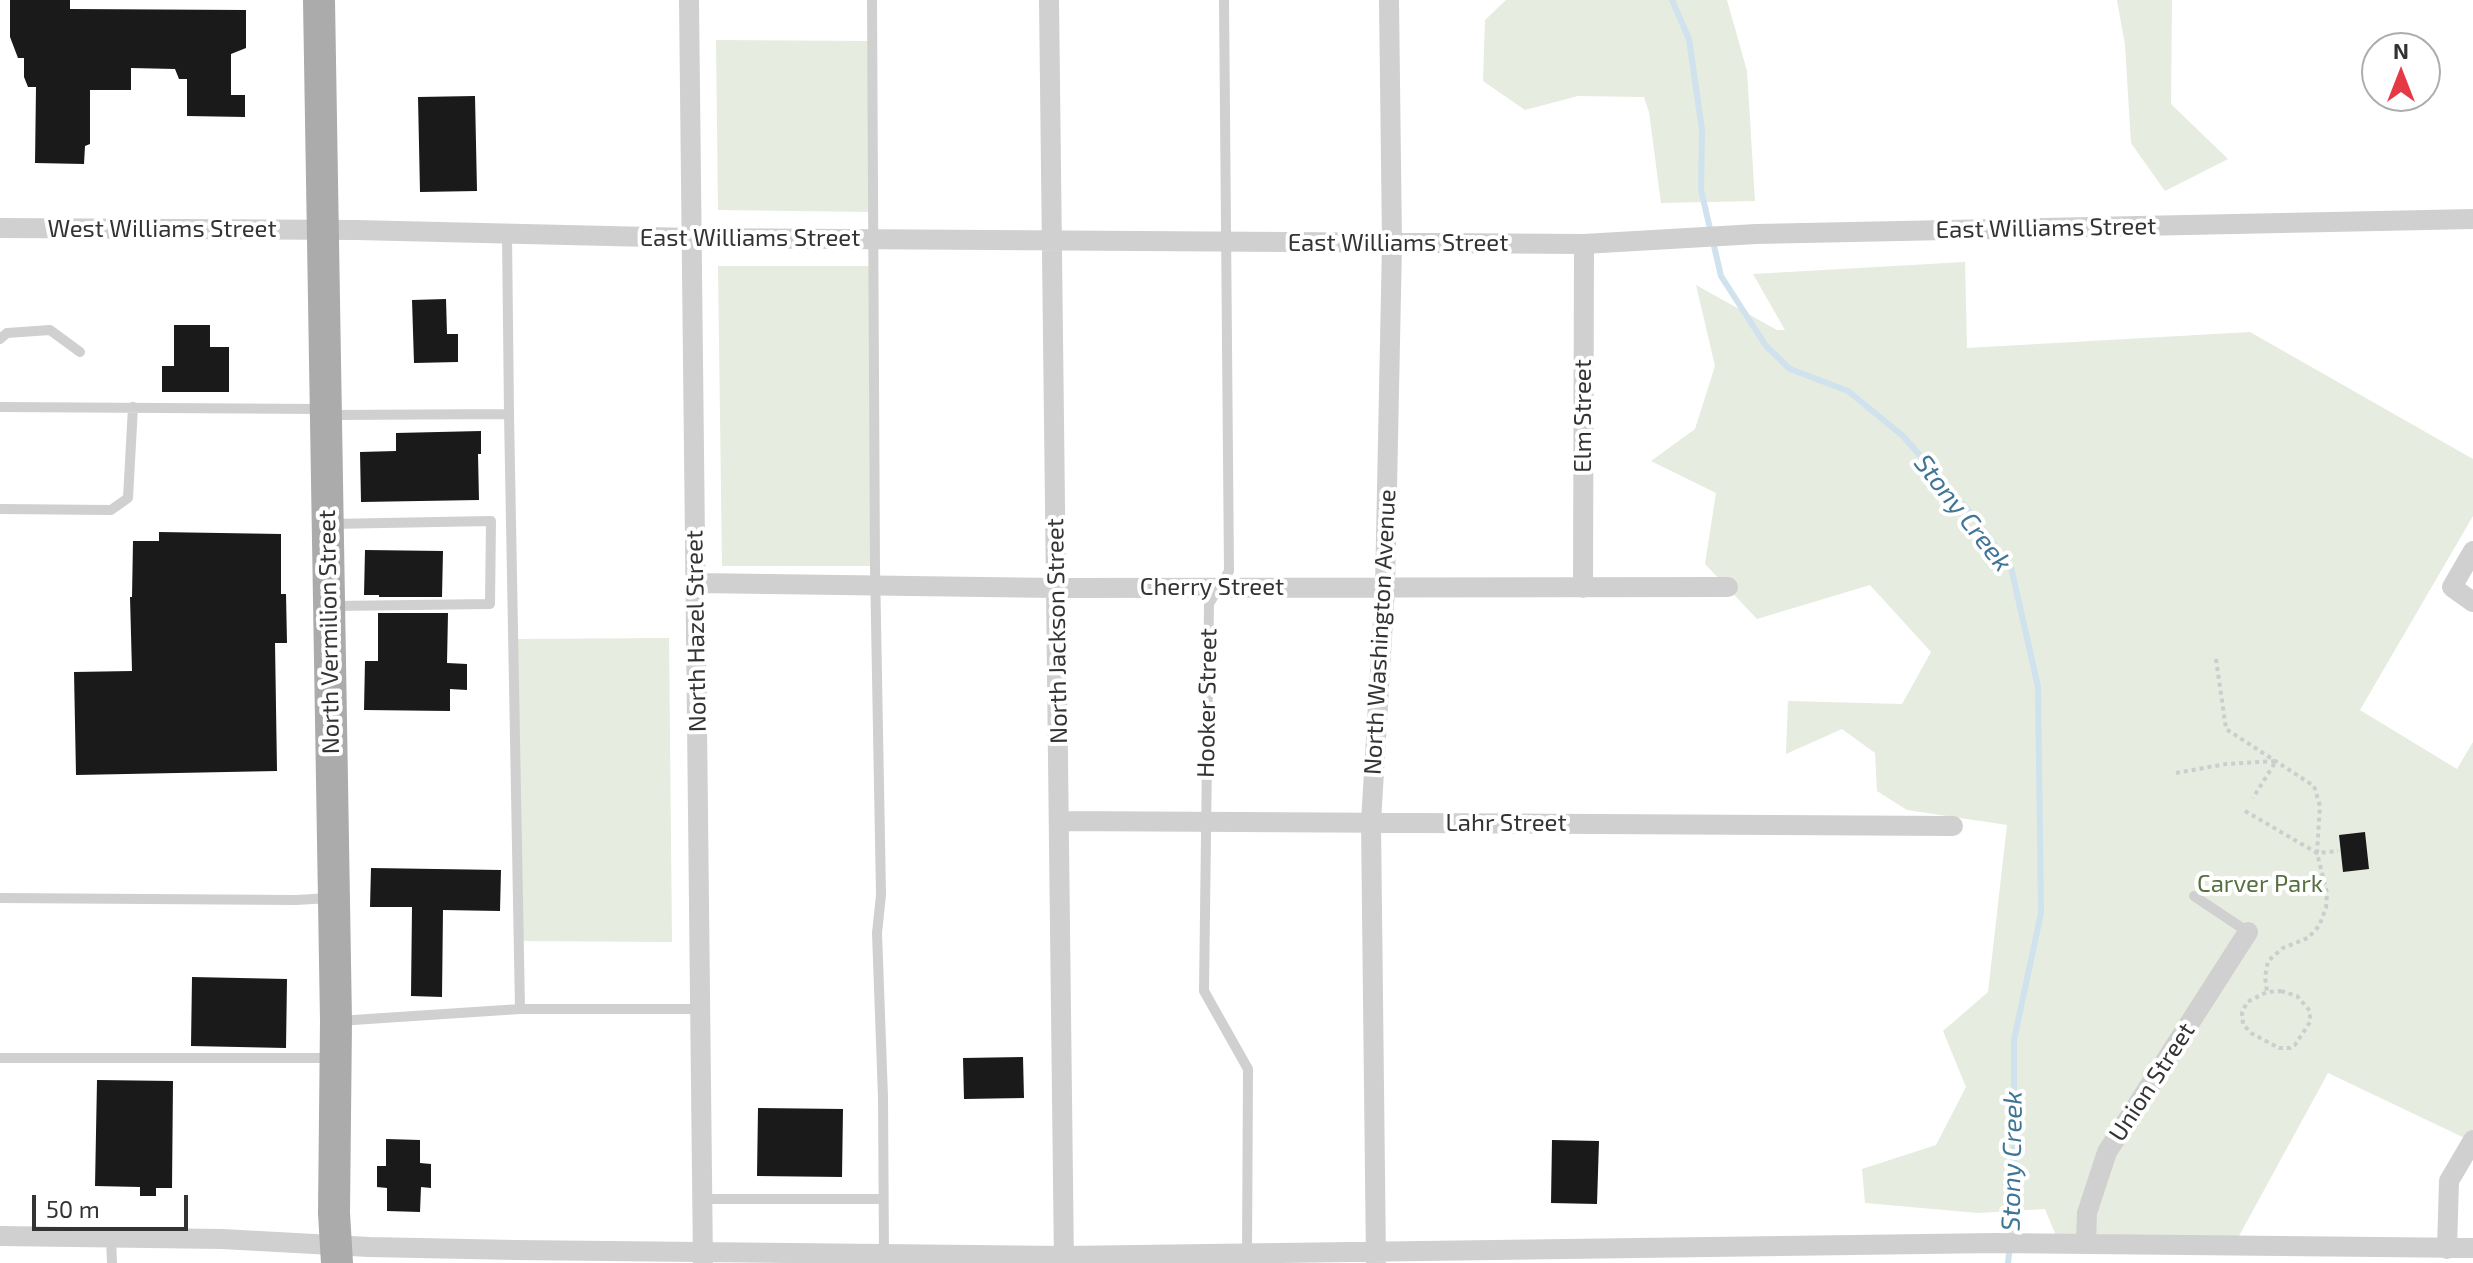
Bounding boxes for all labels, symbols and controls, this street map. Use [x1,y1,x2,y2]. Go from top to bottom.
north arrow [2361,32,2441,112]
text: N [2393,37,2409,63]
street label: East Williams Street [1935,212,2157,244]
street label: West Williams Street [47,215,277,243]
street label: East Williams Street [640,224,860,252]
street label: East Williams Street [1288,229,1508,257]
street label: Elm Street [1569,359,1597,473]
water label: Stony Creek [1908,448,2018,578]
street label: North Washington Avenue [1358,488,1402,776]
street label: North Vermilion Street [312,510,346,754]
street label: North Jackson Street [1041,518,1073,744]
street label: North Hazel Street [680,530,712,732]
street label: Cherry Street [1140,573,1284,601]
street label: Hooker Street [1191,628,1223,778]
street label: Lahr Street [1445,809,1567,837]
park label: Carver Park [2197,870,2323,898]
street label: Union Street [2103,1017,2201,1147]
water label: Stony Creek [1995,1091,2029,1231]
scale bar [36,1179,192,1229]
text: 50 m [46,1194,100,1223]

